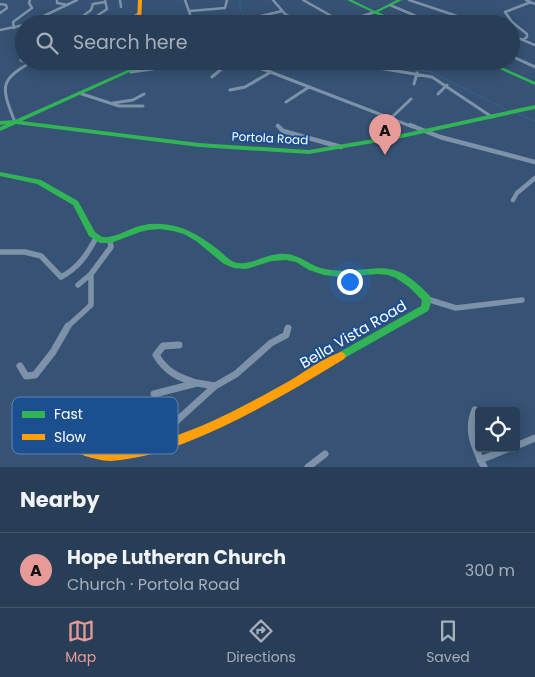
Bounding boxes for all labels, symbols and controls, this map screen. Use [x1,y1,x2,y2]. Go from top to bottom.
search box [15,15,520,70]
icon: search [33,29,61,57]
text: Search here [73,29,187,56]
pin: A [369,114,401,155]
street label: Portola Road [231,128,309,148]
your location [337,269,363,295]
street label: Bella Vista Road [296,295,410,373]
legend [12,397,178,454]
text: Fast [54,404,83,424]
map controls [475,407,520,452]
button: locate [475,407,520,452]
text: Slow [54,427,87,447]
text: Nearby [20,485,100,514]
text: Hope Lutheran Church [67,544,286,571]
text: A [30,559,42,582]
text: 300 m [465,559,515,582]
text: Church · Portola Road [67,573,240,596]
tab: Map [65,617,96,668]
tab: Directions [226,617,296,668]
tab: Saved [426,617,470,668]

